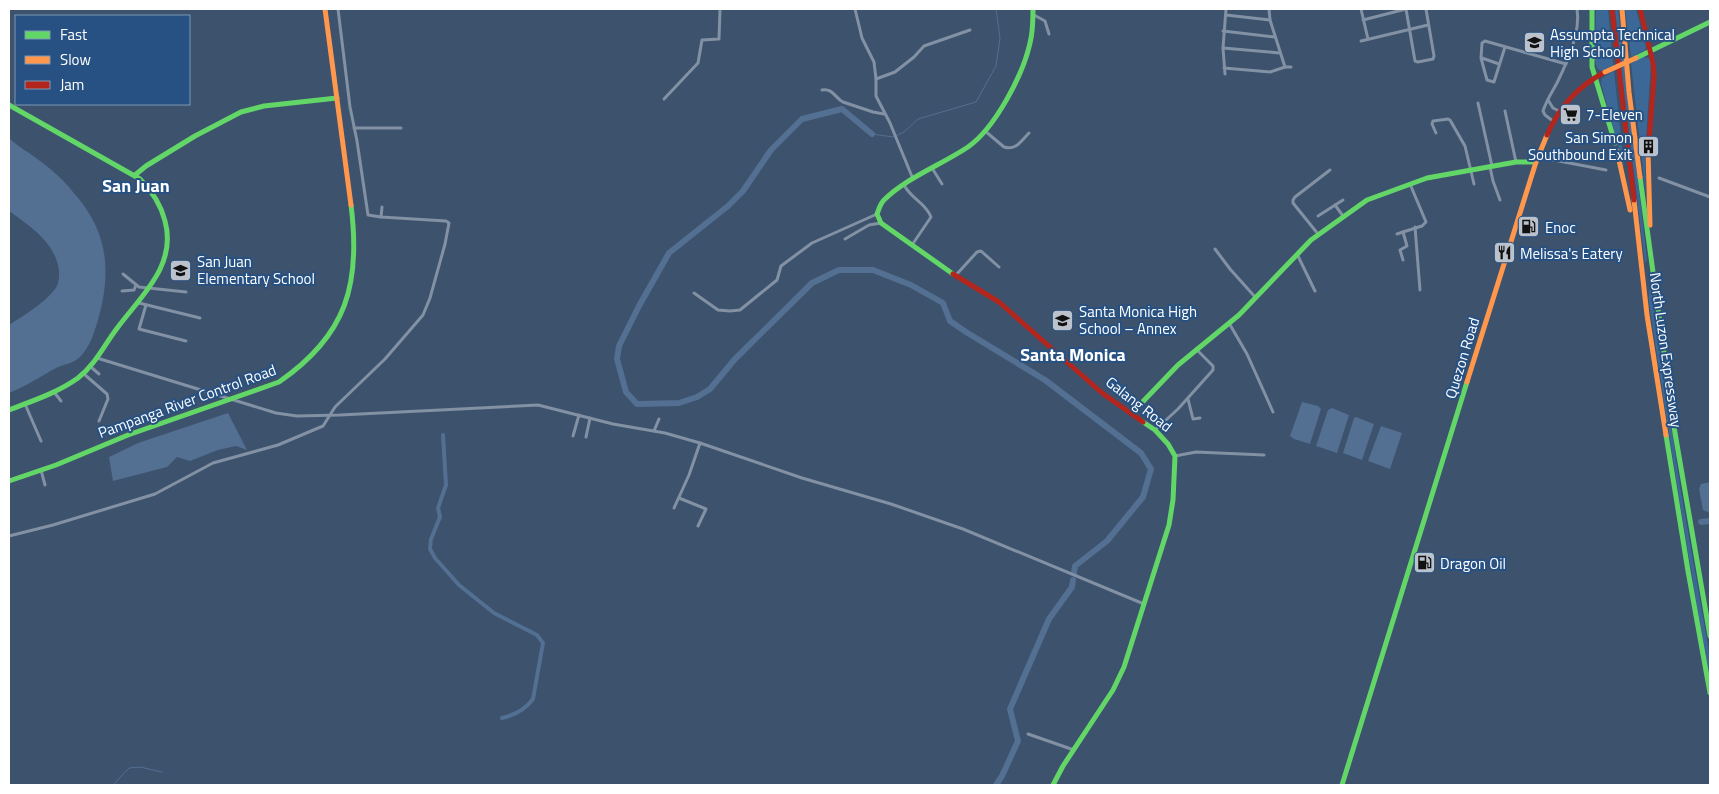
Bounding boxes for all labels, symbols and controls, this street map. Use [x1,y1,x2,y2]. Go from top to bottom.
legend [15,15,190,105]
text: Fast [60,23,88,46]
place label: Assumpta Technical High School [1550,23,1675,63]
school or university icon: Assumpta Technical High School [1522,31,1546,55]
text: Slow [60,48,91,71]
text: Jam [60,73,84,96]
supermarket icon: 7-Eleven [1558,102,1582,126]
place label: 7-Eleven [1586,103,1643,126]
place label: San Simon Southbound Exit [1528,126,1633,166]
building icon: San Simon Southbound Exit [1636,134,1660,158]
district label: San Juan [102,172,170,199]
fuel station icon: Enoc [1517,215,1541,239]
place label: Enoc [1545,216,1576,239]
restaurant icon: Melissa's Eatery [1492,241,1516,265]
place label: Melissa's Eatery [1520,242,1623,265]
place label: San Juan Elementary School [197,250,315,290]
school or university icon: San Juan Elementary School [169,258,193,282]
street label: North Luzon Expressway [1644,271,1688,429]
place label: Santa Monica High School – Annex [1079,300,1197,340]
school or university icon: Santa Monica High School – Annex [1051,308,1075,332]
street label: Quezon Road [1439,314,1485,402]
district label: Santa Monica [1020,341,1126,368]
street label: Pampanga River Control Road [95,358,279,444]
street label: Galang Road [1101,371,1177,437]
fuel station icon: Dragon Oil [1412,551,1436,575]
place label: Dragon Oil [1440,552,1506,575]

